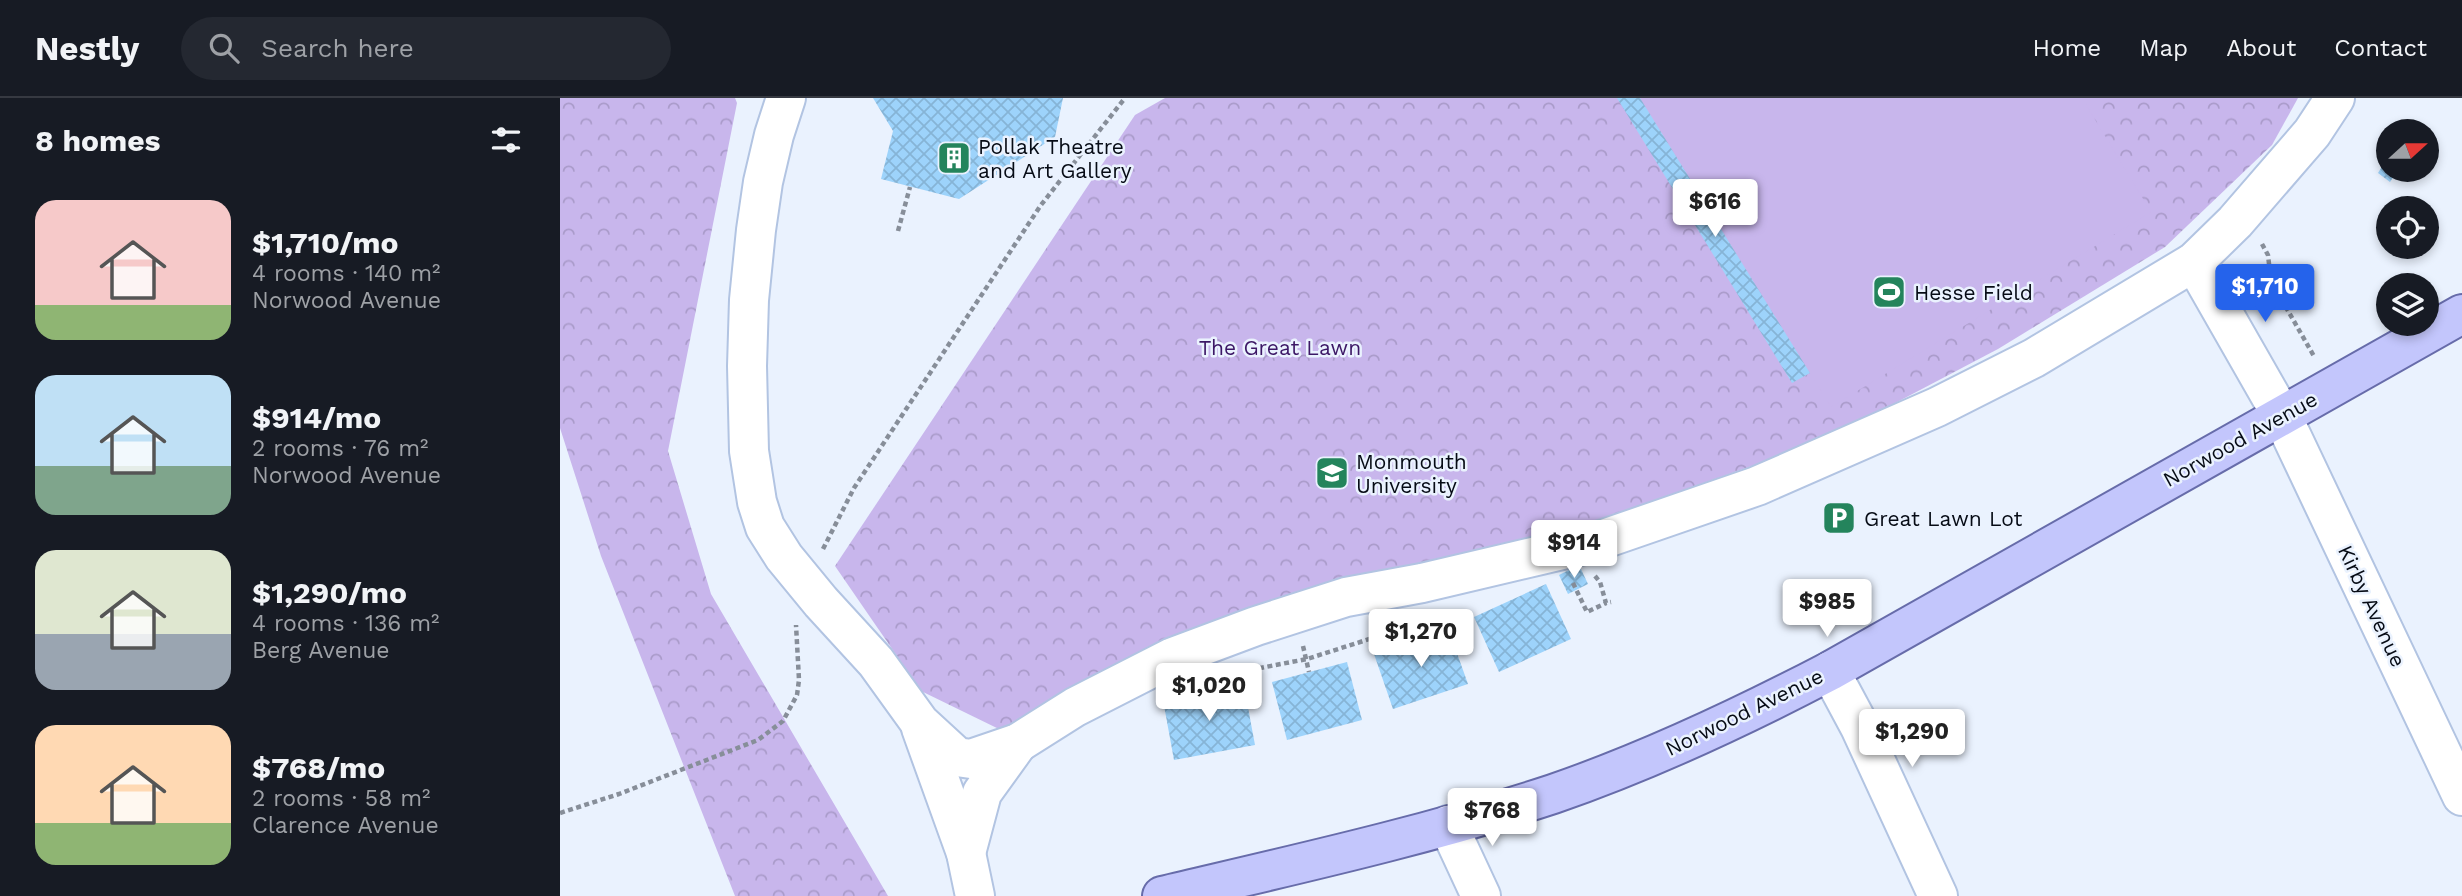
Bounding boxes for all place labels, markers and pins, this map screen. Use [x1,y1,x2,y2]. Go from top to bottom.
place label: Pollak Theatre and Art Gallery [978,134,1132,183]
building icon: Pollak Theatre and Art Gallery [935,139,973,177]
pin: $616 [1674,180,1756,239]
pin: $1,710 [2208,264,2322,324]
sports icon: Hesse Field [1870,273,1908,311]
place label: Hesse Field [1914,280,2033,305]
place label: Monmouth University [1356,449,1467,498]
school or university icon: Monmouth University [1313,454,1351,492]
parking icon: Great Lawn Lot [1820,499,1858,537]
place label: Great Lawn Lot [1864,506,2023,531]
pin: $914 [1533,520,1615,580]
pin: $985 [1786,580,1868,639]
pin: $1,270 [1364,610,1478,669]
pin: $1,020 [1152,664,1266,723]
pin: $1,290 [1855,710,1969,769]
pin: $768 [1451,788,1533,848]

